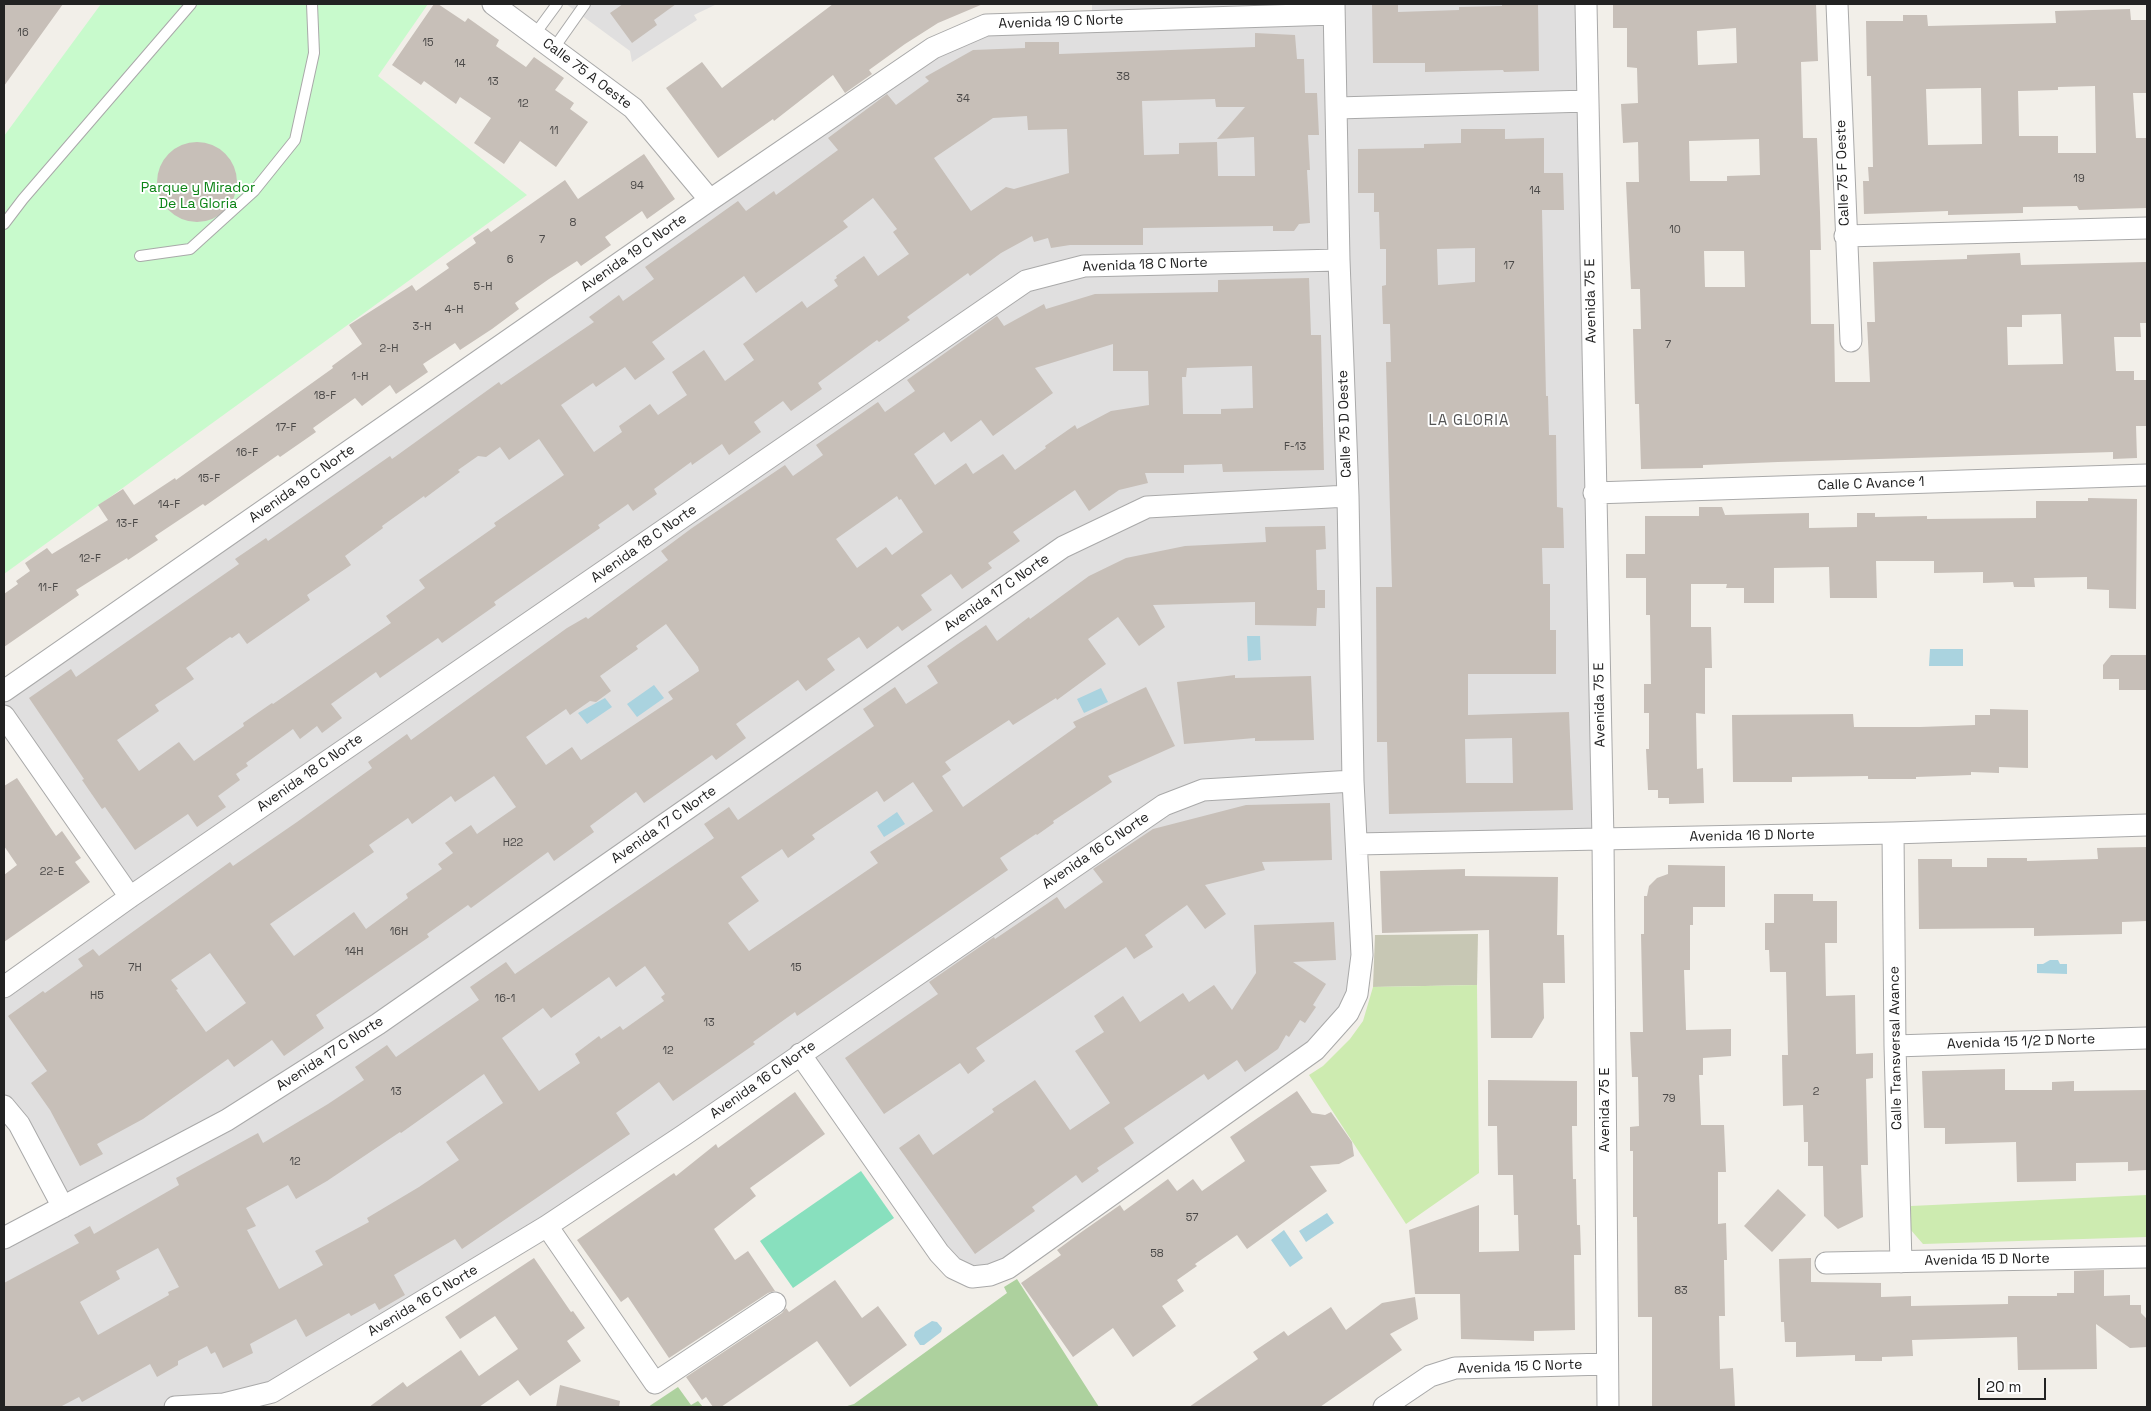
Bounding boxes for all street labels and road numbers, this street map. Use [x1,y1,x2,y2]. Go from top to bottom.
street label: Avenida 19 C Norte [998,11,1124,33]
street label: Calle 75 A Oeste [539,35,635,113]
street label: Calle 75 F Oeste [1833,120,1853,226]
street label: Avenida 19 C Norte [578,210,690,296]
street label: Avenida 18 C Norte [1082,254,1208,276]
street label: Avenida 75 E [1582,259,1600,343]
street label: Calle 75 D Oeste [1335,370,1355,478]
street label: Avenida 19 C Norte [246,441,358,527]
street label: Calle C Avance 1 [1817,474,1925,494]
street label: Avenida 18 C Norte [588,501,700,587]
street label: Avenida 17 C Norte [941,550,1053,636]
street label: Avenida 75 E [1591,663,1609,747]
street label: Avenida 18 C Norte [254,730,366,816]
street label: Avenida 17 C Norte [608,782,720,868]
street label: Avenida 16 C Norte [1039,809,1153,893]
street label: Avenida 16 D Norte [1689,827,1815,845]
street label: Calle Transversal Avance [1886,966,1906,1130]
street label: Avenida 17 C Norte [273,1013,387,1095]
street label: Avenida 15 1/2 D Norte [1947,1031,2095,1053]
street label: Avenida 16 C Norte [707,1037,819,1123]
street label: Avenida 75 E [1597,1068,1613,1152]
street label: Avenida 15 D Norte [1924,1251,2050,1269]
street label: Avenida 16 C Norte [365,1262,481,1340]
street label: Avenida 15 C Norte [1457,1356,1583,1378]

